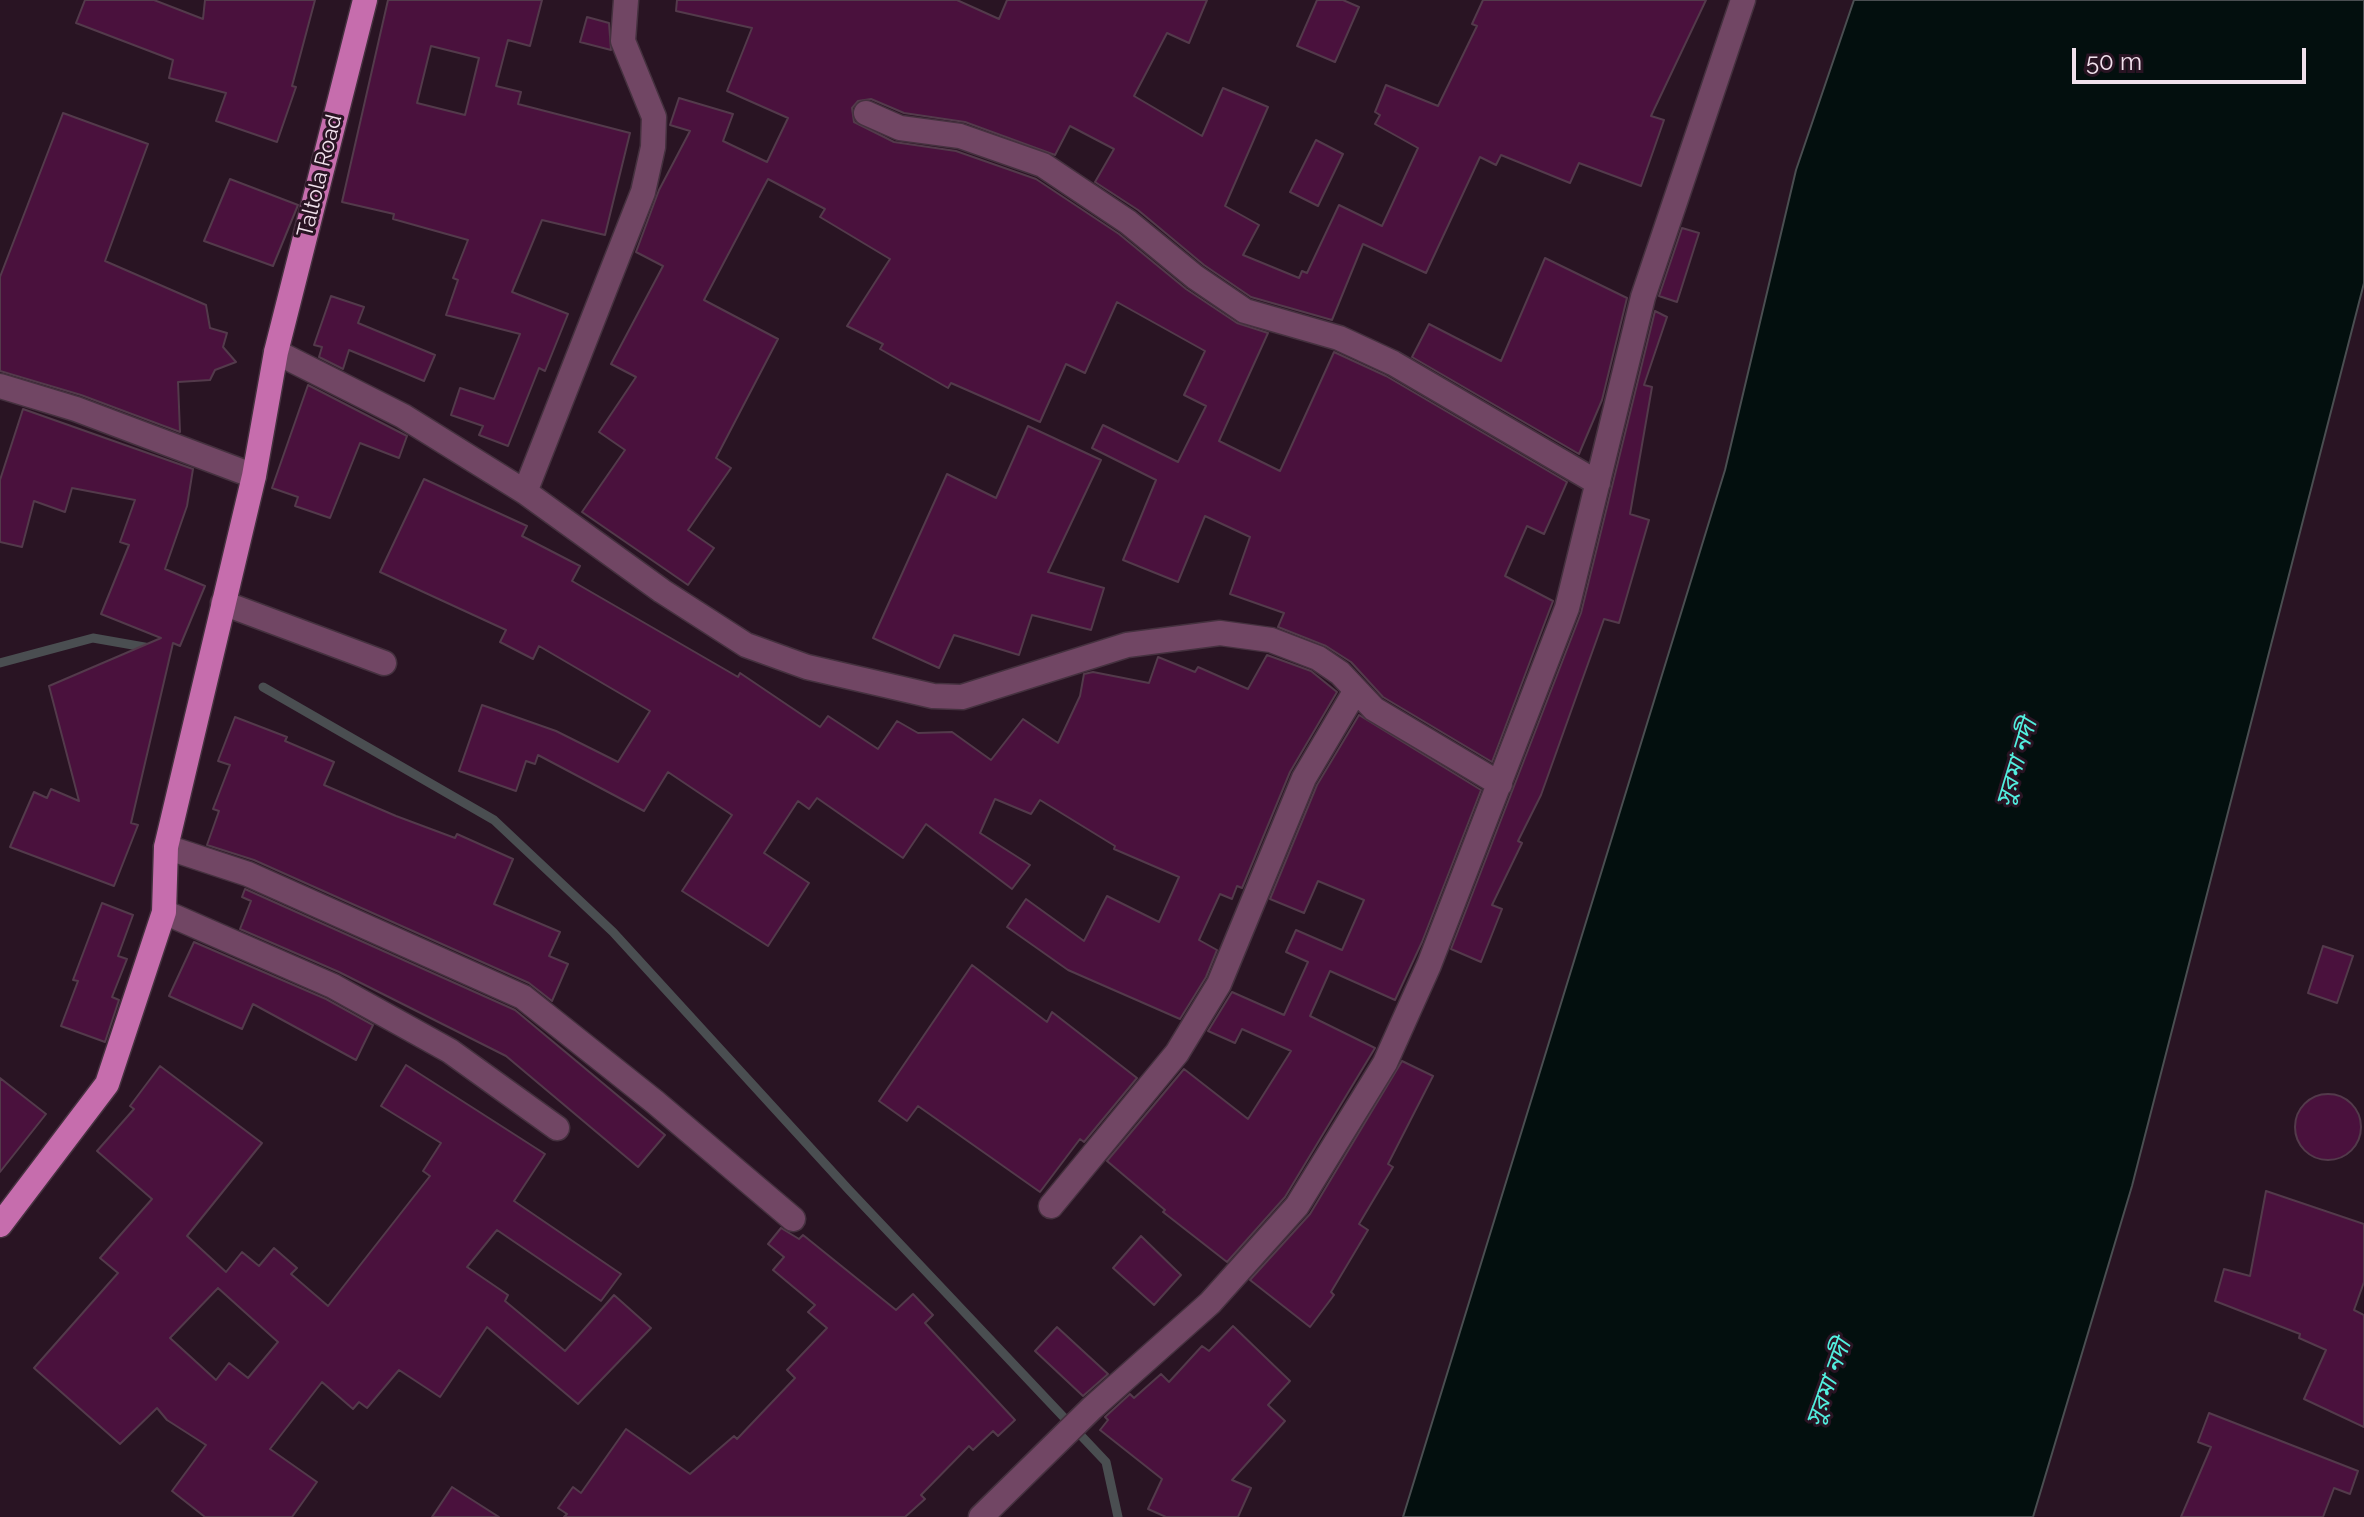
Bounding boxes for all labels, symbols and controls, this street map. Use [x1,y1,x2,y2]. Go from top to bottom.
scale bar [2076,32,2310,82]
text: 50 m [2086,47,2142,76]
street label: Taltola Road [292,112,348,240]
water label: সুরমা নদী [1990,716,2044,810]
water label: সুরমা নদী [1800,1336,1858,1430]

